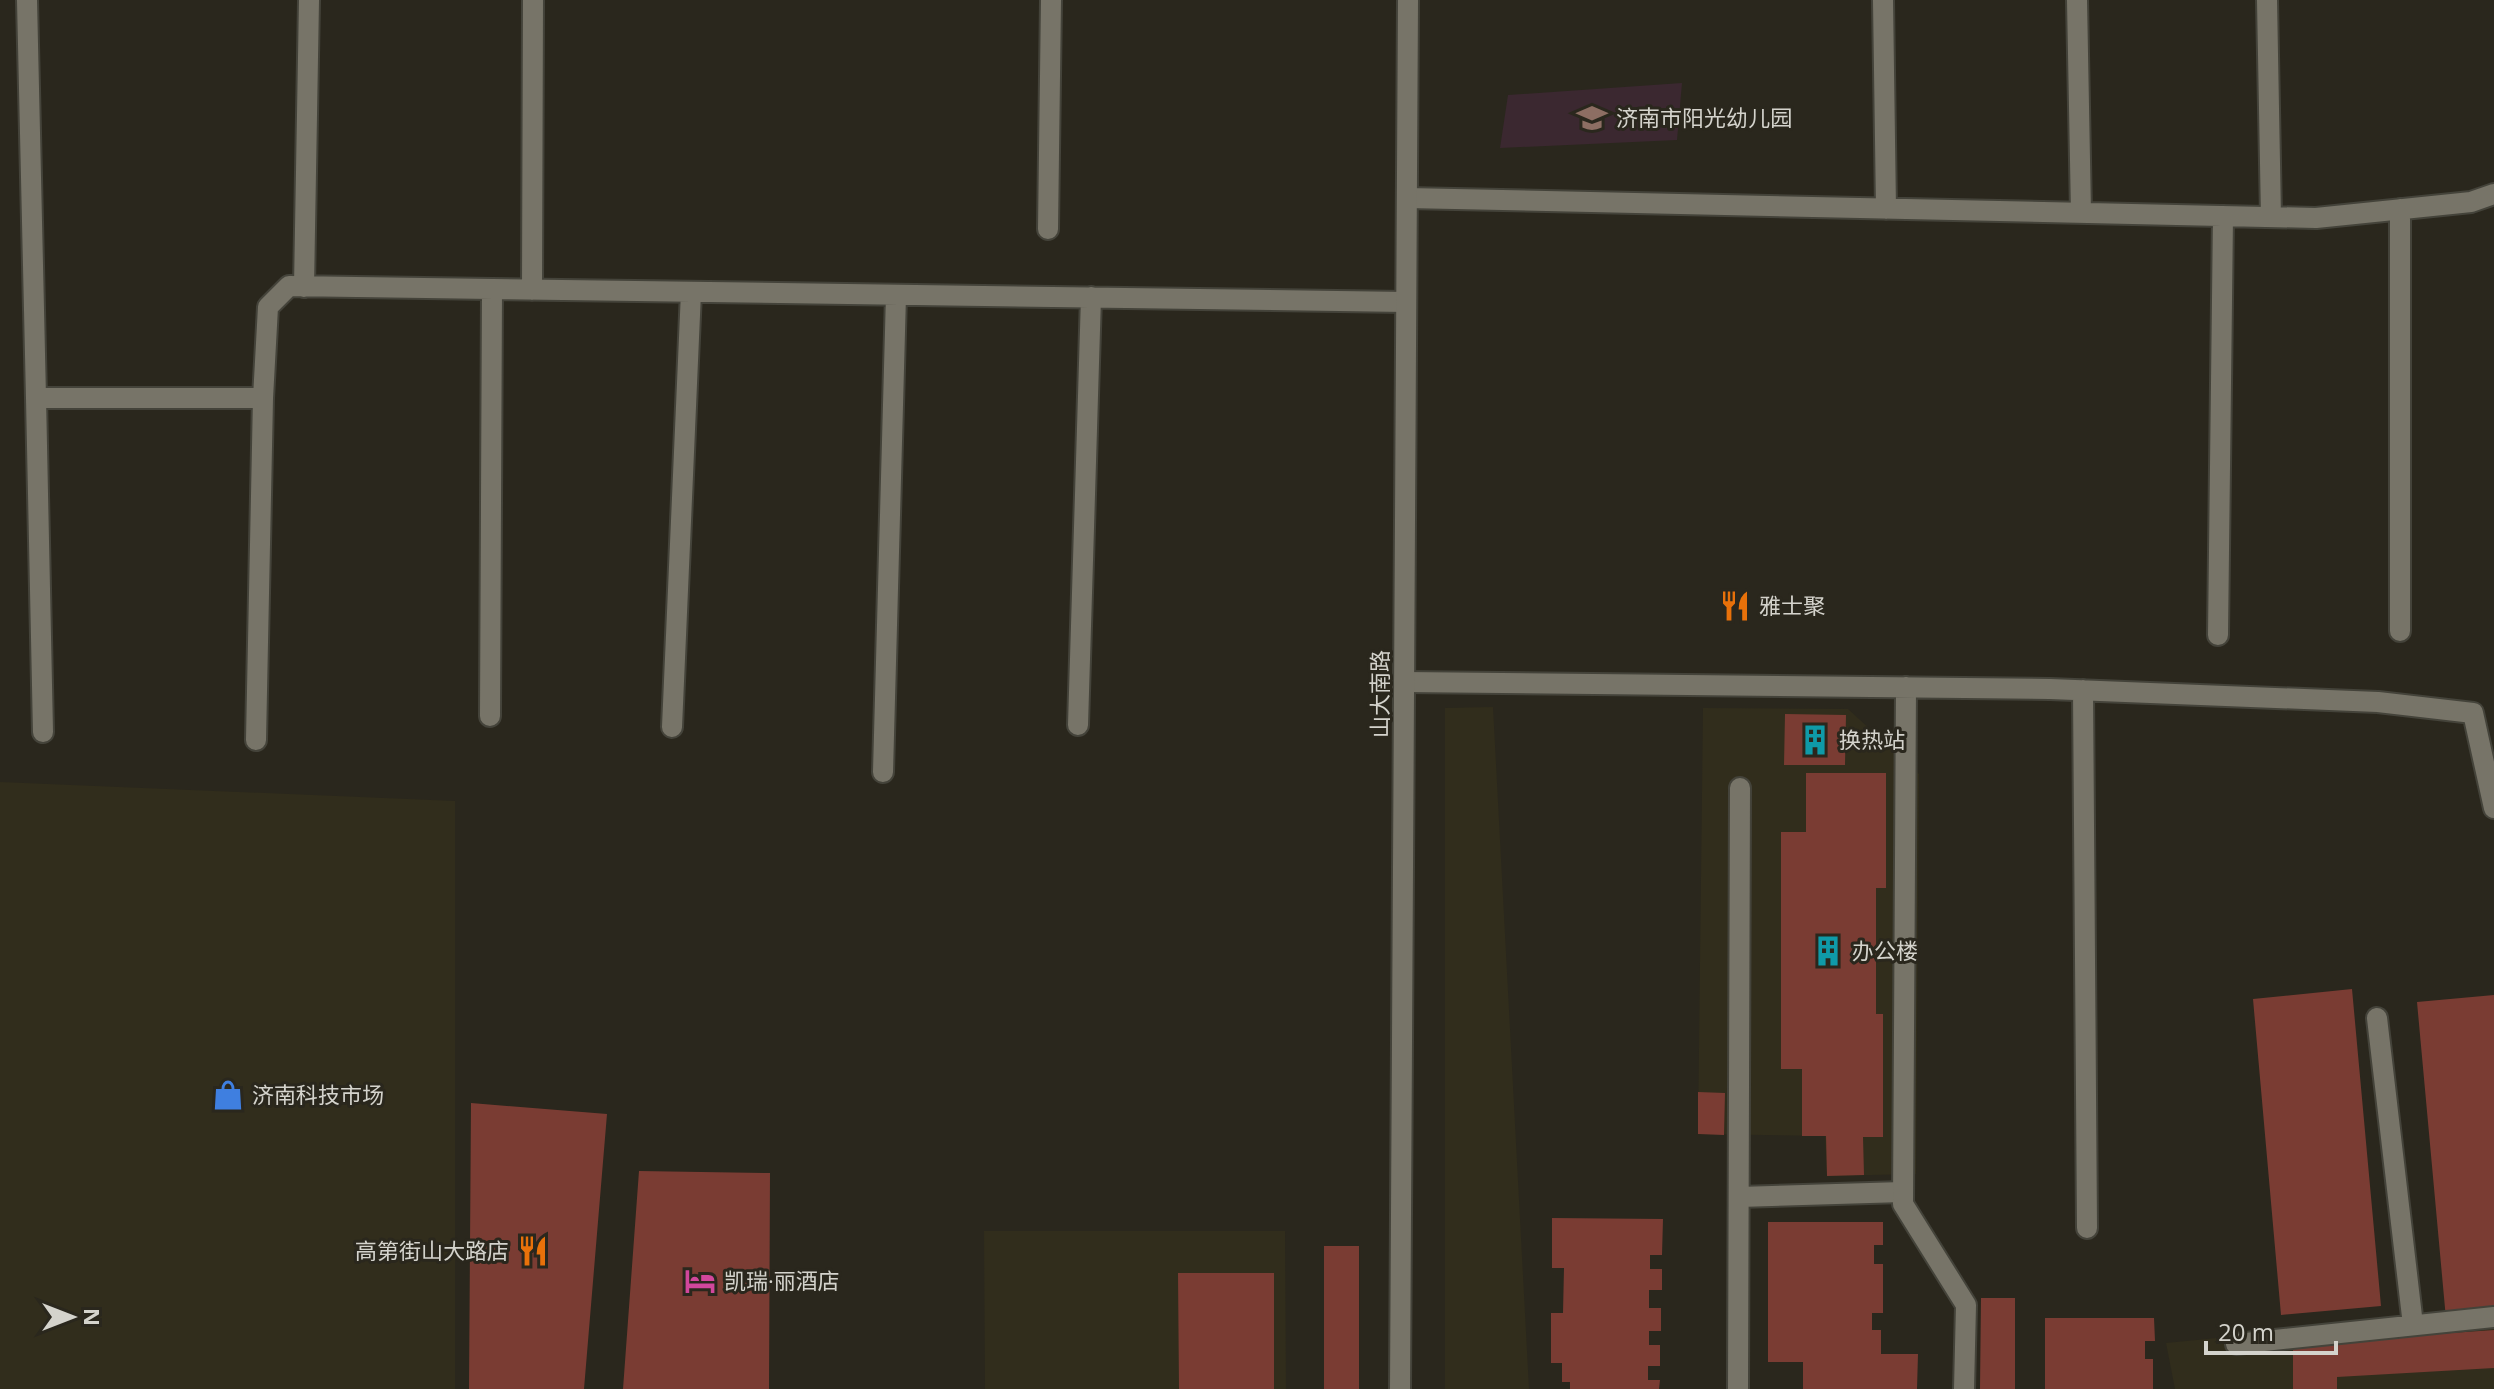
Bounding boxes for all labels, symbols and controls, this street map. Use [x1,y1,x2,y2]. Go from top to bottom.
school or university icon: 济南市阳光幼儿园 [1575,101,1609,135]
place label: 济南市阳光幼儿园 [1616,102,1792,132]
restaurant icon: 雅士聚 [1718,589,1752,623]
place label: 雅士聚 [1759,590,1825,620]
street label: 山大南路 [1364,650,1394,738]
building icon: 换热站 [1798,723,1832,757]
place label: 换热站 [1839,724,1905,754]
building icon: 办公楼 [1811,934,1845,968]
place label: 办公楼 [1852,935,1918,965]
shop icon: 济南科技市场 [211,1078,245,1112]
place label: 济南科技市场 [252,1079,384,1109]
restaurant icon: 高第街山大路店 [516,1234,550,1268]
place label: 高第街山大路店 [355,1235,509,1265]
hotel icon: 凯瑞·丽酒店 [683,1264,717,1298]
place label: 凯瑞·丽酒店 [724,1265,840,1295]
north arrow [32,1277,112,1357]
scale bar [2206,1305,2336,1355]
text: N [78,1308,108,1326]
text: 20 m [2218,1315,2274,1348]

